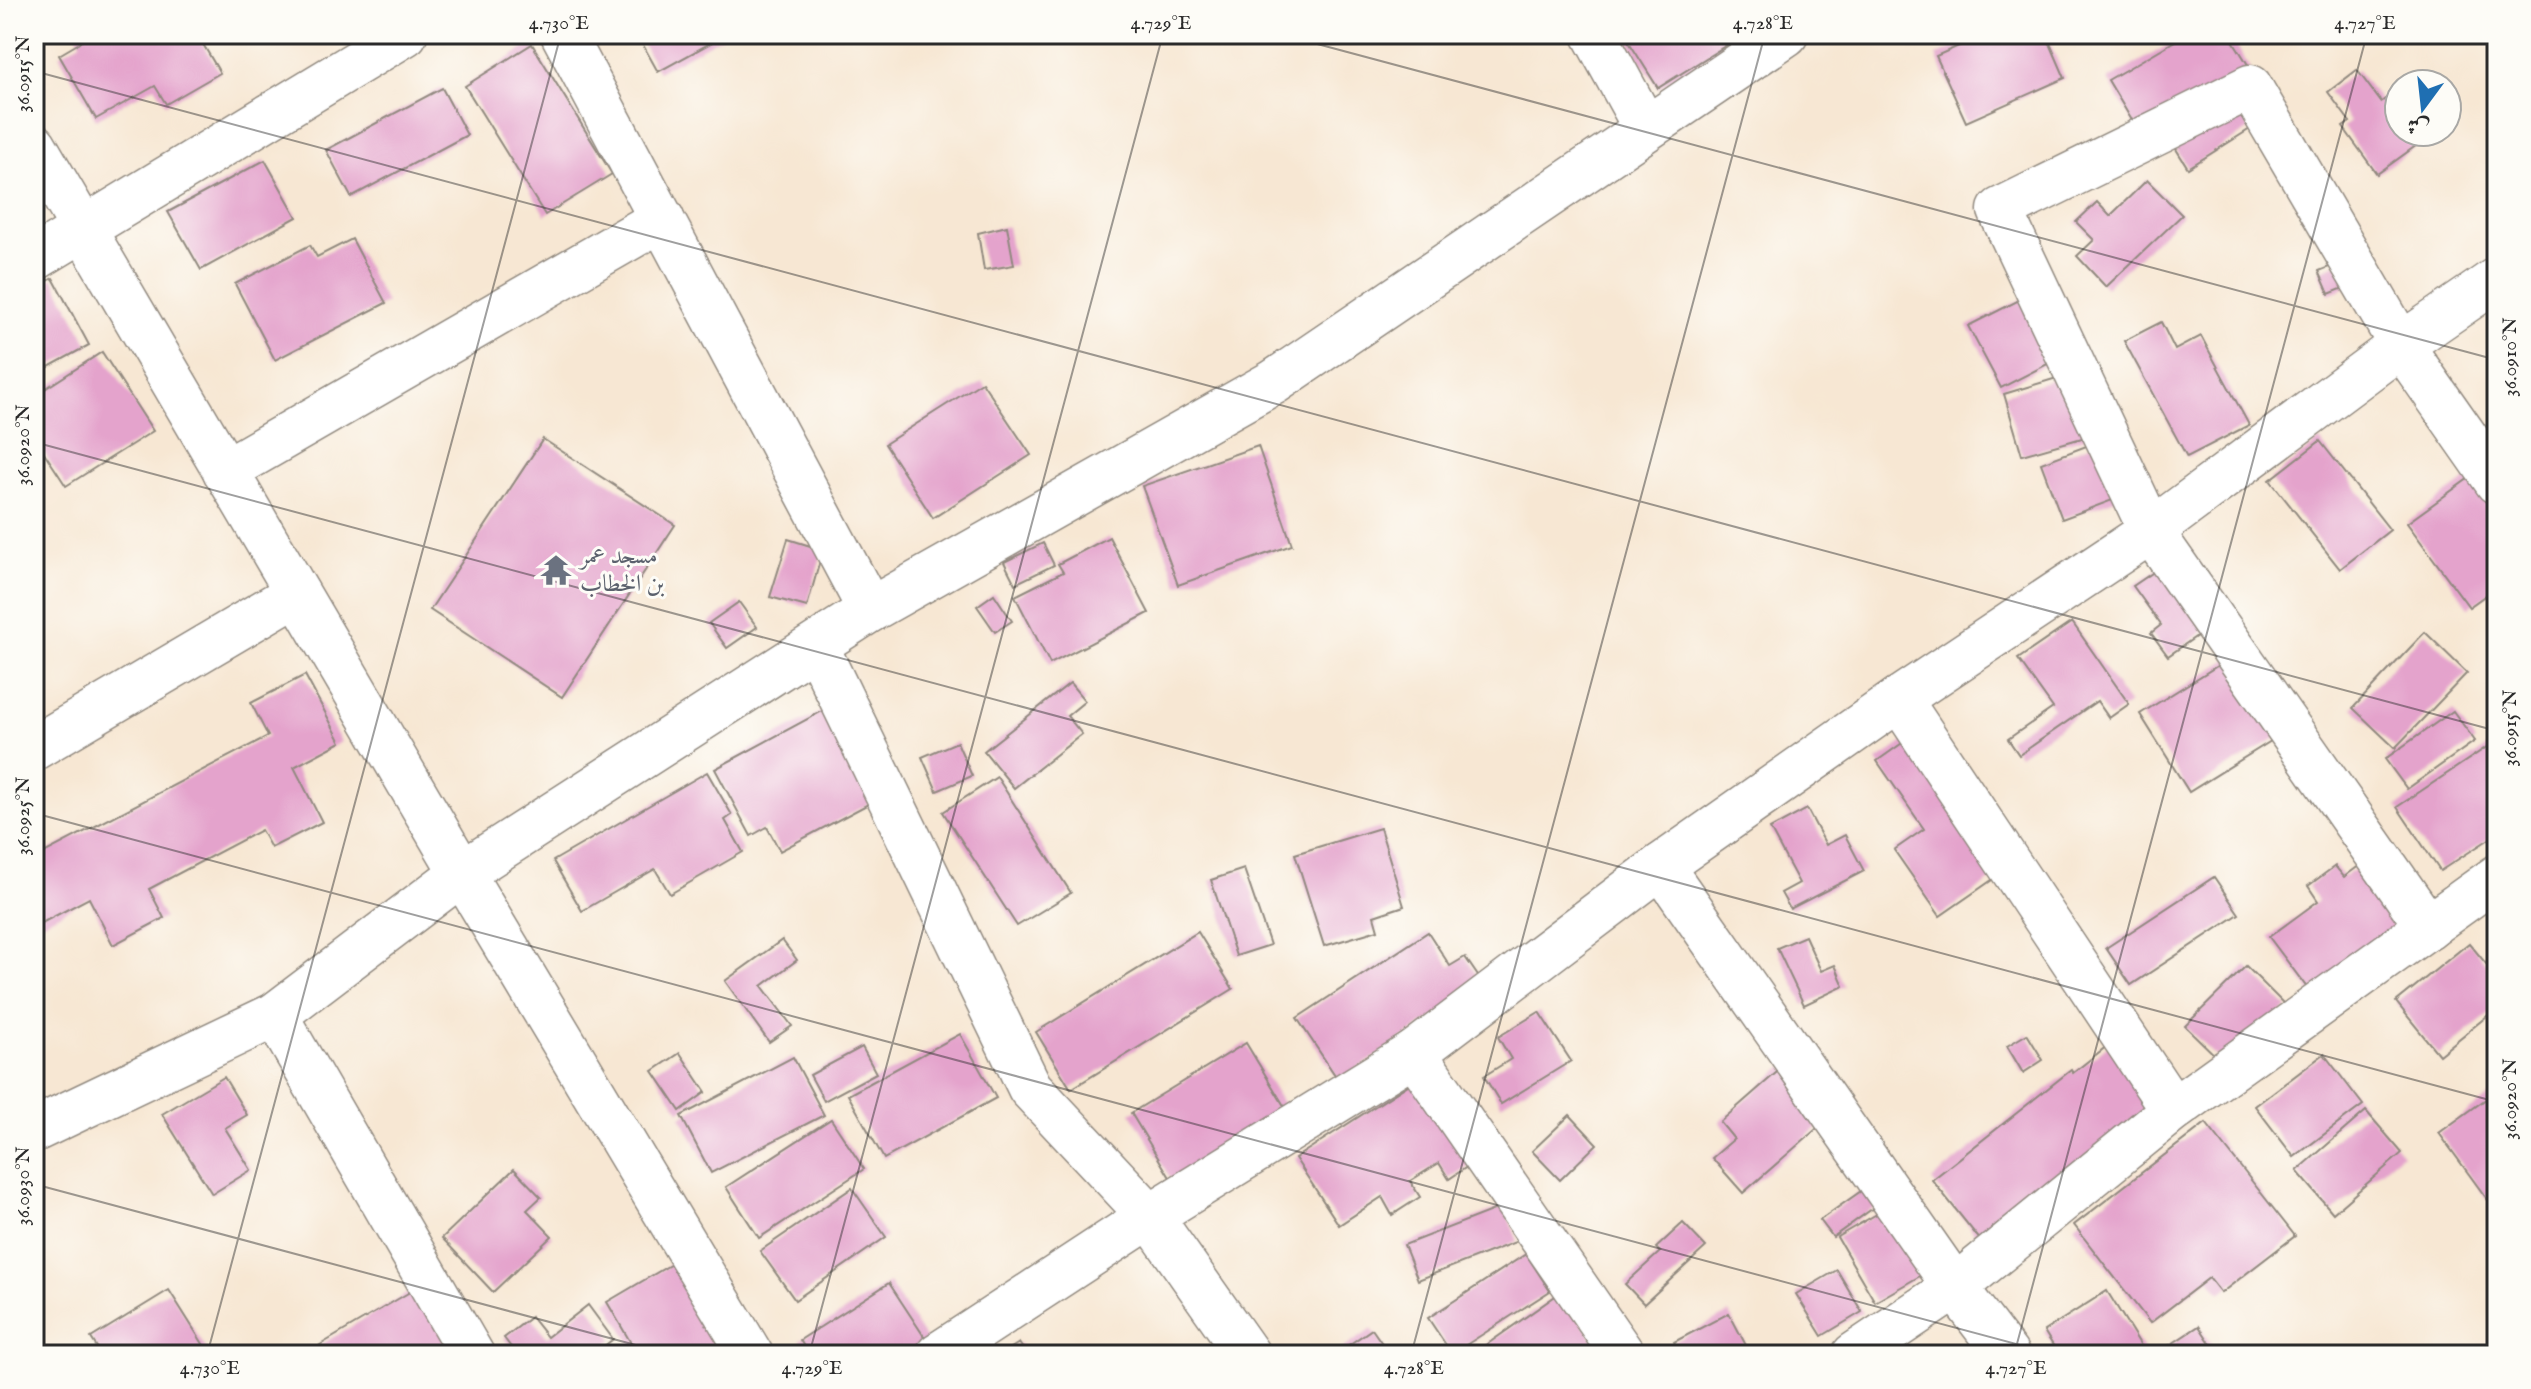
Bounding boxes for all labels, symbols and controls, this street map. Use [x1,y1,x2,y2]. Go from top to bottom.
text: 4.730°E [529,11,589,36]
text: 4.729°E [1130,11,1192,36]
text: 4.728°E [1733,11,1793,36]
text: 4.727°E [2334,11,2396,36]
text: 36.0915°N [11,35,36,113]
north arrow [2383,68,2463,148]
text: ش [2404,109,2433,142]
text: 36.0910°N [2498,317,2523,397]
text: 36.0920°N [11,404,36,486]
place label: مسجد عمر بن الخطاب [577,541,665,600]
temple icon: مسجد عمر بن الخطاب [539,553,573,587]
text: 36.0915°N [2498,689,2523,767]
text: 36.0925°N [11,777,36,855]
text: 36.0920°N [2498,1058,2523,1140]
text: 36.0930°N [11,1146,36,1226]
text: 4.730°E [180,1356,240,1381]
text: 4.729°E [781,1356,843,1381]
text: 4.728°E [1384,1356,1444,1381]
text: 4.727°E [1985,1356,2047,1381]

